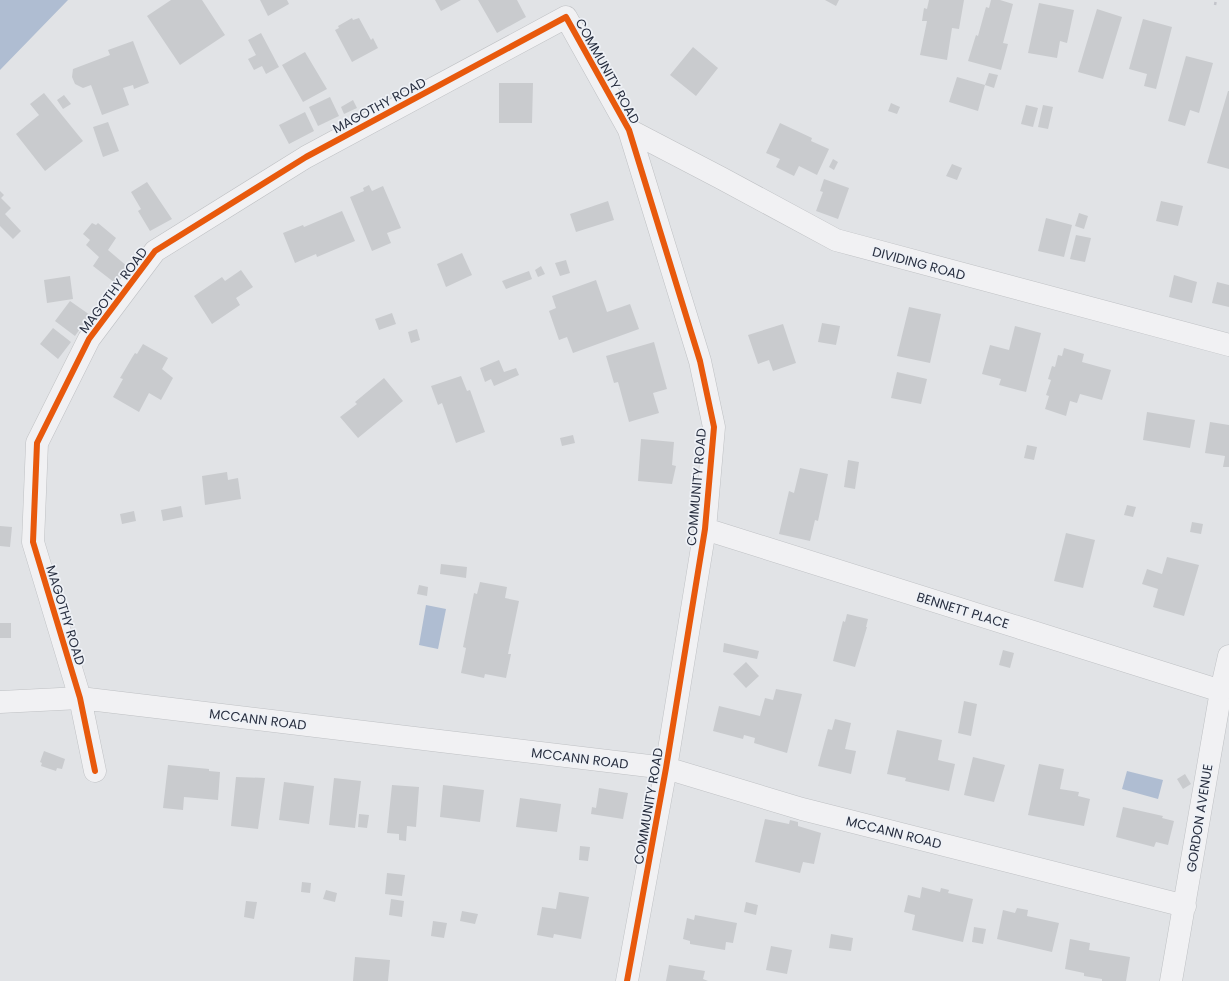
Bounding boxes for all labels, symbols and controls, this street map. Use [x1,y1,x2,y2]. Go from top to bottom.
street label: COMMUNITY ROAD [571,15,644,127]
street label: MAGOTHY ROAD [329,73,429,138]
street label: DIVIDING ROAD [870,242,967,285]
street label: MAGOTHY ROAD [75,243,152,337]
street label: COMMUNITY ROAD [682,427,711,547]
street label: MAGOTHY ROAD [41,563,90,667]
street label: BENNETT PLACE [914,587,1011,634]
street label: MCCANN ROAD [208,704,308,735]
street label: MCCANN ROAD [530,743,630,774]
street label: COMMUNITY ROAD [629,746,668,866]
street label: GORDON AVENUE [1182,763,1217,873]
street label: MCCANN ROAD [844,811,944,854]

